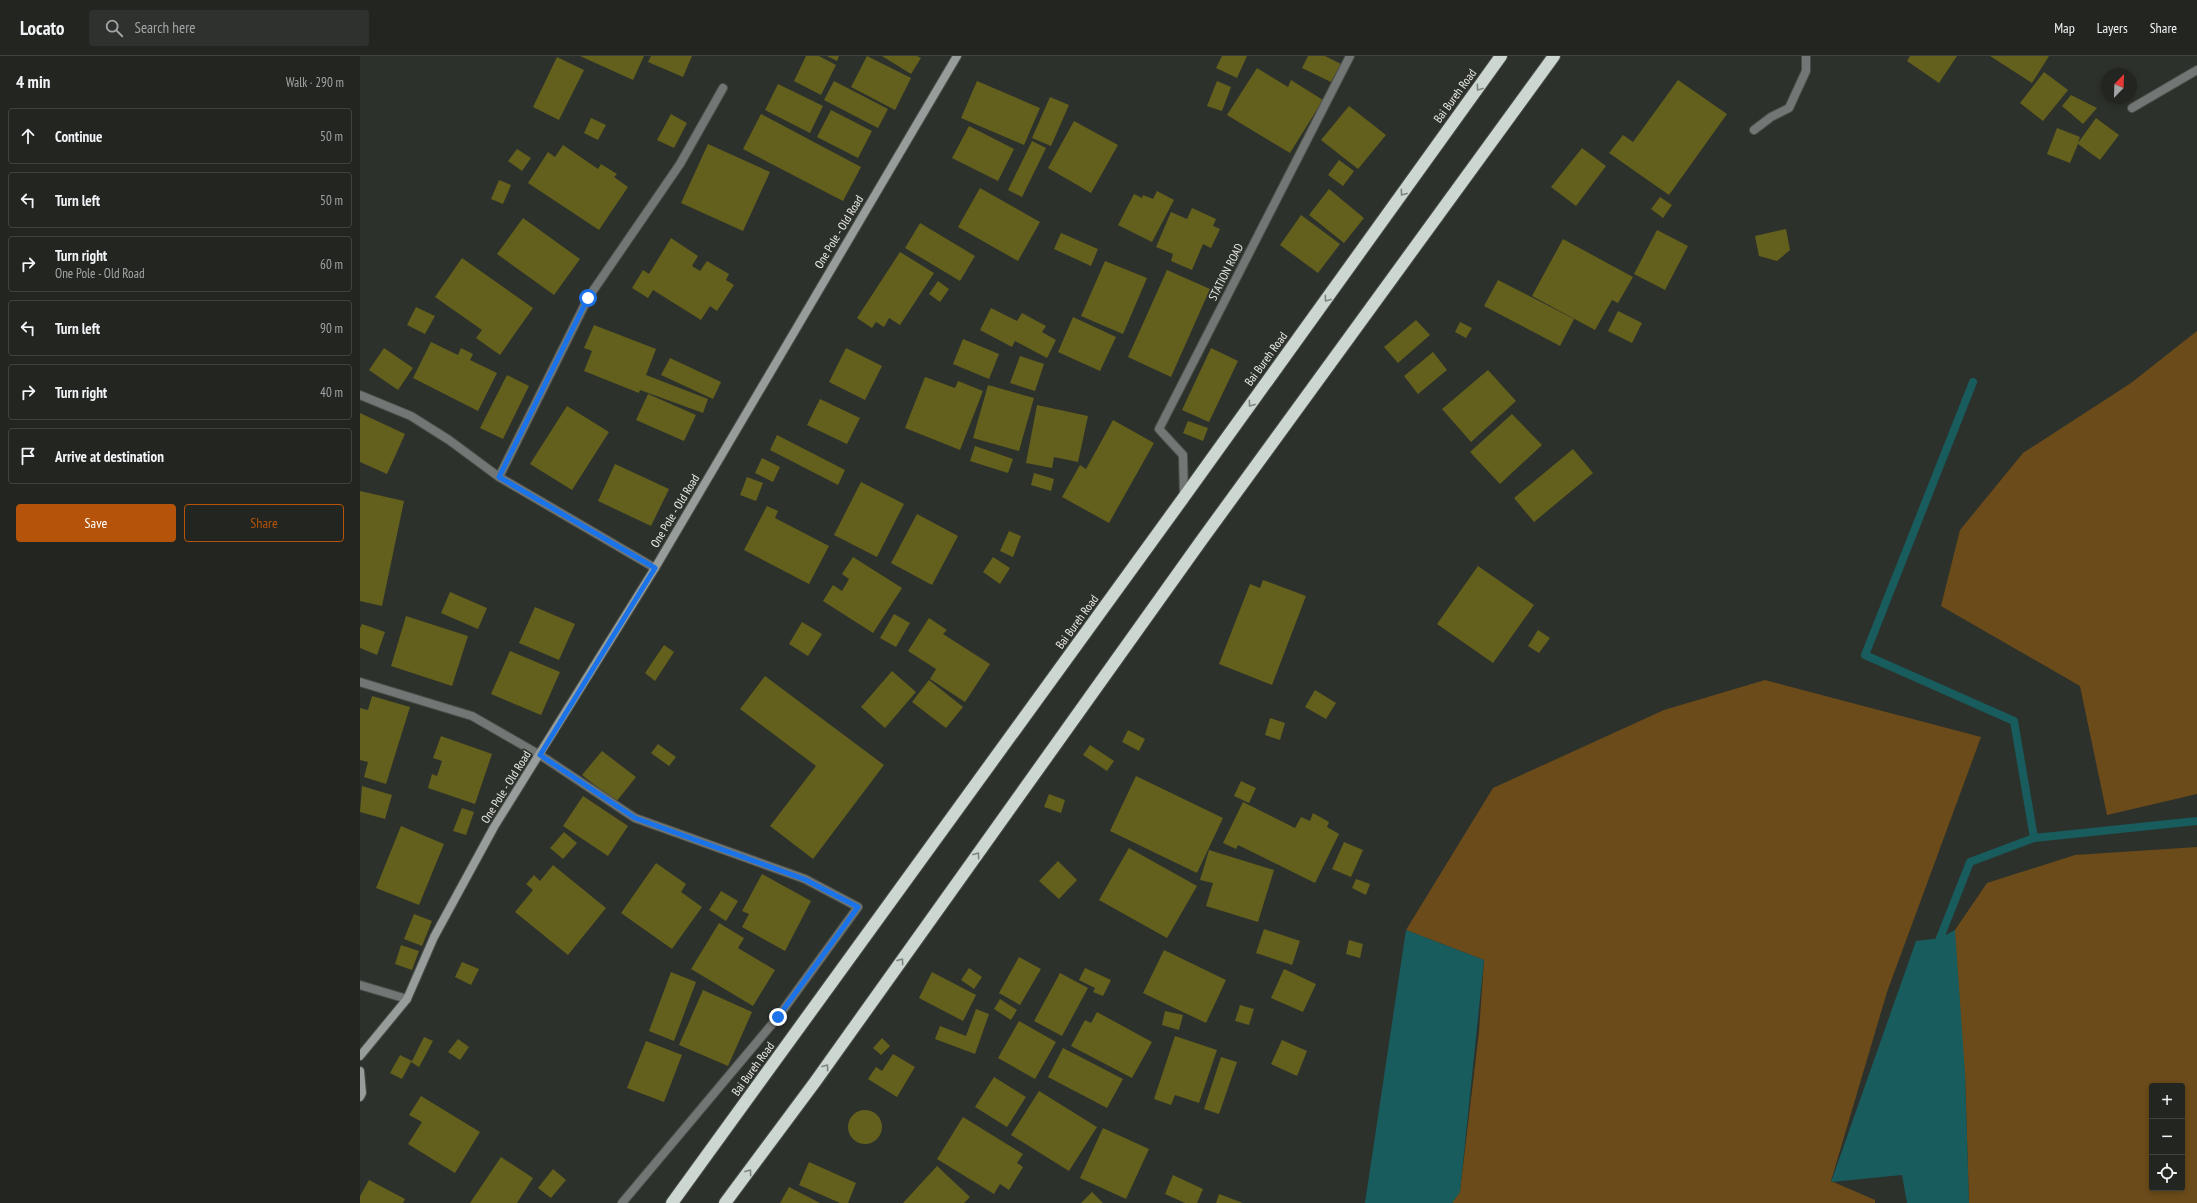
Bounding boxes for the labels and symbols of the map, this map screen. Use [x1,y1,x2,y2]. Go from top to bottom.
street label: Bai Bureh Road [1430,66,1479,126]
north arrow [2101,68,2137,104]
one-way arrow [1477,83,1484,90]
one-way arrow [1401,189,1408,196]
street label: One Pole - Old Road [811,192,866,271]
street label: STATION ROAD [1205,241,1246,303]
route start [579,289,597,307]
one-way arrow [1324,295,1332,302]
street label: Bai Bureh Road [1241,329,1290,389]
one-way arrow [1249,400,1256,407]
street label: One Pole - Old Road [647,471,702,550]
street label: Bai Bureh Road [1052,592,1101,652]
street label: One Pole - Old Road [477,748,534,826]
one-way arrow [972,853,979,860]
one-way arrow [896,958,904,965]
route end [769,1008,787,1026]
street label: Bai Bureh Road [728,1039,777,1099]
one-way arrow [821,1064,829,1071]
one-way arrow [744,1169,751,1176]

